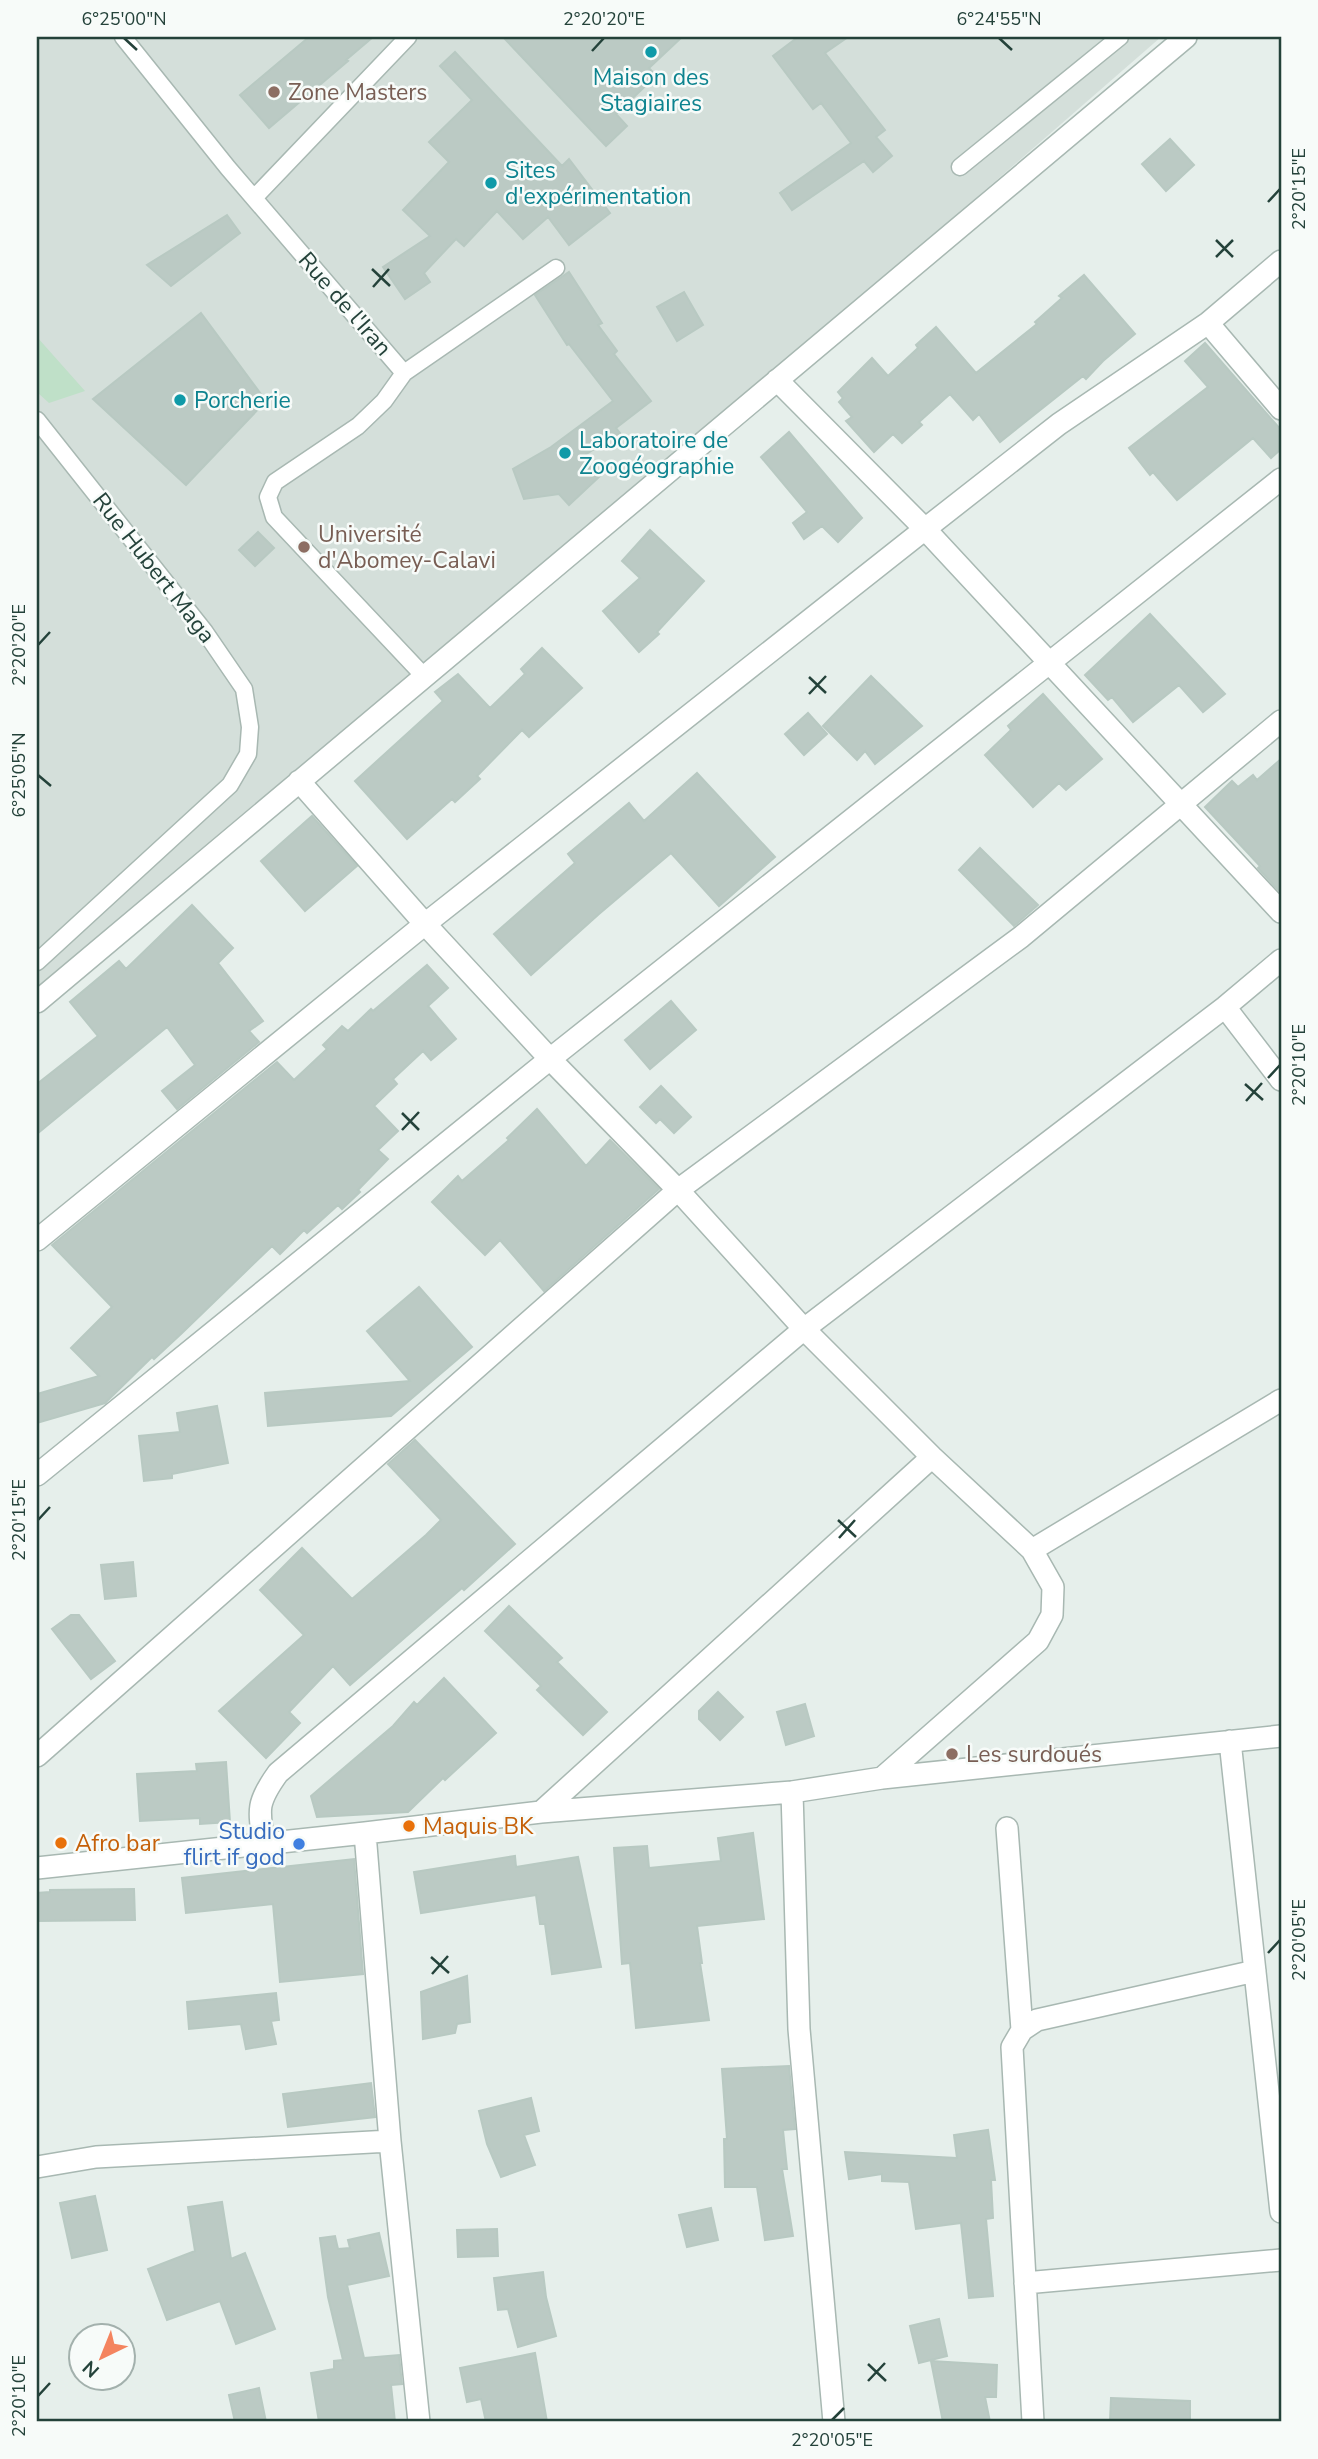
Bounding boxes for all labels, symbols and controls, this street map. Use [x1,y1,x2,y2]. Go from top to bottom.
text: 6°25'00"N [81,7,167,31]
text: 2°20'20"E [563,7,645,31]
text: 6°24'55"N [956,7,1042,31]
marker: Maison des Stagiaires [643,44,659,60]
place label: Maison des Stagiaires [593,62,709,119]
place label: Zone Masters [288,77,427,108]
marker: Zone Masters [266,84,282,100]
text: 2°20'15"E [1287,148,1311,230]
place label: Sites d'expérimentation [505,155,691,212]
marker: Sites d'expérimentation [483,175,499,191]
street label: Rue de l'Iran [291,245,399,363]
place label: Porcherie [194,385,291,416]
marker: Porcherie [172,392,188,408]
place label: Laboratoire de Zoogéographie [579,425,734,482]
marker: Laboratoire de Zoogéographie [557,445,573,461]
street label: Rue Hubert Maga [86,486,222,650]
place label: Université d'Abomey-Calavi [318,519,496,576]
marker: Université d'Abomey-Calavi [296,539,312,555]
text: 2°20'20"E [7,604,31,686]
text: 6°25'05"N [7,732,31,818]
text: 2°20'10"E [1287,1024,1311,1106]
text: 2°20'15"E [7,1479,31,1561]
place label: Les surdoués [966,1739,1102,1770]
marker: Les surdoués [944,1746,960,1762]
place label: Maquis BK [423,1811,534,1842]
place label: Studio flirt if god [184,1816,285,1873]
marker: Maquis BK [401,1818,417,1834]
place label: Afro bar [75,1828,161,1859]
marker: Afro bar [53,1835,69,1851]
marker: Studio flirt if god [291,1836,307,1852]
text: 2°20'05"E [1287,1899,1311,1981]
north arrow [66,2322,136,2392]
text: N [77,2354,105,2383]
text: 2°20'10"E [7,2355,31,2437]
text: 2°20'05"E [791,2428,873,2452]

